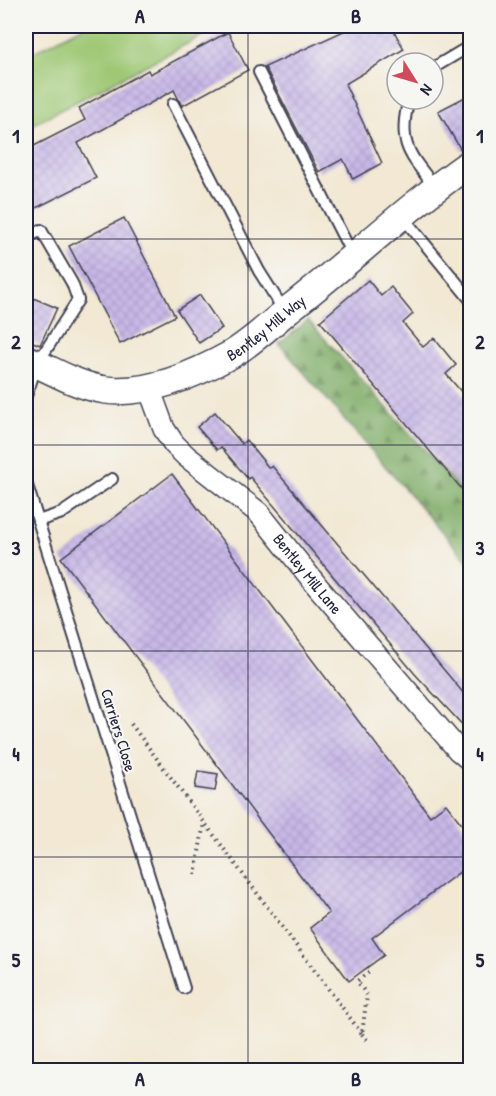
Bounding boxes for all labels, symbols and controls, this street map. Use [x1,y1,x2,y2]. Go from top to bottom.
text: A [135,2,145,29]
text: B [351,2,361,29]
north arrow [385,51,445,111]
text: N [415,80,438,100]
text: 1 [12,122,20,149]
text: 1 [476,122,484,149]
street label: Bentley Mill Way [223,289,310,366]
text: 2 [11,328,21,355]
text: 2 [475,328,485,355]
street label: Bentley Mill Lane [268,529,348,619]
text: 3 [12,534,21,561]
text: 3 [476,534,485,561]
street label: Carriers Close [96,686,142,775]
text: 4 [12,740,20,767]
text: 4 [476,740,484,767]
text: 5 [12,946,21,973]
text: 5 [476,946,485,973]
text: A [135,1065,145,1092]
text: B [351,1065,361,1092]

